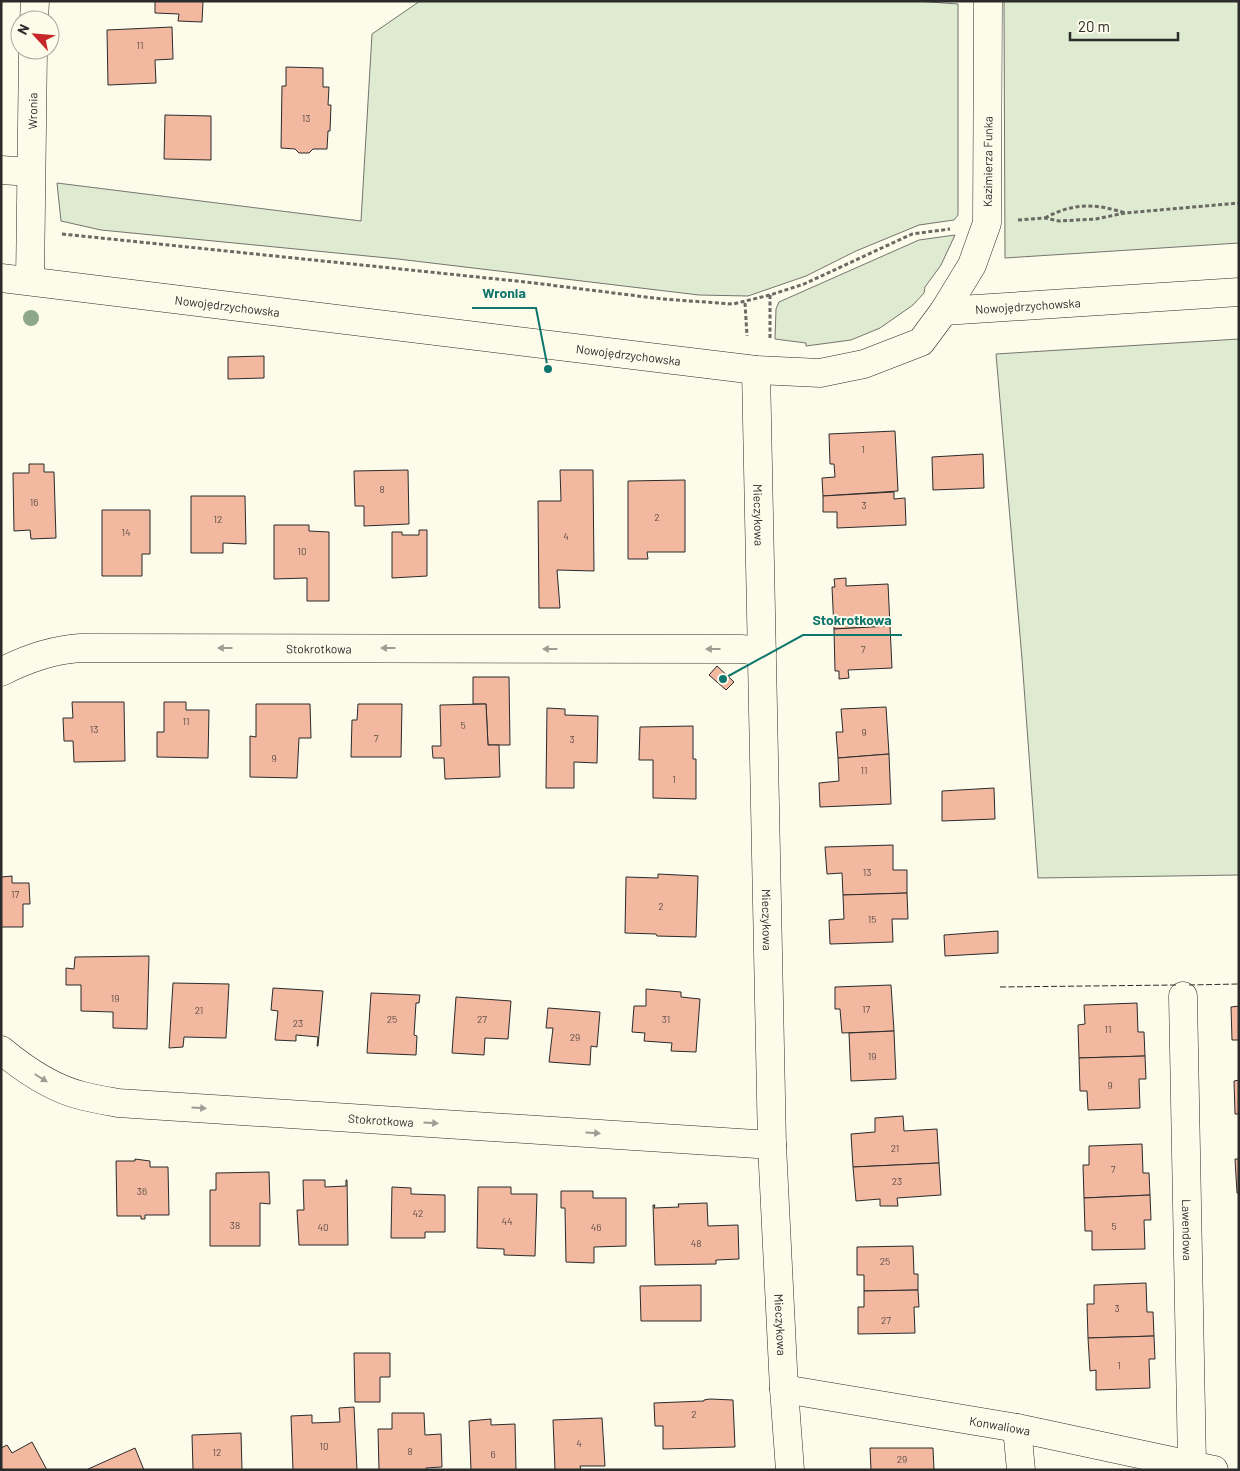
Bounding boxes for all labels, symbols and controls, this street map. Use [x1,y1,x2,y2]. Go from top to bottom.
north arrow [10,10,60,60]
scale bar [1070,10,1178,42]
text: 20 m [1078,17,1110,35]
text: N [13,21,33,37]
house number: 11 [136,39,144,51]
street label: Wronia [25,92,39,130]
house number: 13 [302,112,310,124]
street label: Kazimierza Funka [980,116,994,207]
callout: Wronia [472,279,536,308]
text: Wronia [482,284,526,301]
street label: Nowojędrzychowska [174,292,281,319]
street label: Nowojędrzychowska [975,295,1081,316]
street label: Nowojędrzychowska [575,341,682,368]
house number: 1 [861,443,865,455]
house number: 8 [379,483,385,495]
street label: Mieczykowa [751,484,767,546]
house number: 16 [30,496,38,508]
house number: 3 [861,499,867,511]
house number: 2 [654,511,660,523]
house number: 12 [214,513,222,525]
house number: 14 [121,526,131,538]
house number: 4 [563,530,569,542]
house number: 10 [297,545,307,557]
callout: Stokrotkowa [803,606,902,635]
text: Stokrotkowa [812,611,892,628]
street label: Stokrotkowa [286,641,352,655]
house number: 7 [861,643,866,655]
one-way arrow [217,644,233,652]
one-way arrow [380,644,396,652]
one-way arrow [542,645,558,653]
one-way arrow [705,645,721,653]
house number: 11 [182,715,190,727]
house number: 5 [460,719,466,731]
house number: 13 [90,723,98,735]
house number: 9 [861,726,867,738]
house number: 7 [374,732,379,744]
house number: 3 [569,733,575,745]
house number: 9 [271,752,277,764]
house number: 11 [860,764,868,776]
house number: 1 [672,773,676,785]
house number: 13 [863,866,871,878]
house number: 17 [11,888,19,900]
street label: Mieczykowa [760,889,775,951]
house number: 2 [658,900,664,912]
house number: 15 [868,913,876,925]
house number: 19 [111,992,119,1004]
house number: 17 [862,1003,870,1015]
house number: 21 [195,1004,203,1016]
house number: 25 [387,1013,397,1025]
house number: 27 [477,1013,487,1025]
house number: 31 [662,1013,670,1025]
house number: 23 [293,1017,303,1029]
house number: 11 [1104,1023,1112,1035]
house number: 29 [570,1031,580,1043]
house number: 19 [868,1050,876,1062]
one-way arrow [34,1074,48,1083]
house number: 9 [1107,1079,1113,1091]
one-way arrow [191,1104,207,1112]
street label: Stokrotkowa [348,1111,414,1129]
one-way arrow [423,1119,439,1127]
one-way arrow [585,1130,601,1138]
house number: 21 [891,1142,899,1154]
house number: 7 [1111,1163,1116,1175]
house number: 23 [892,1175,902,1187]
house number: 36 [137,1185,147,1197]
street label: Lawendowa [1180,1199,1195,1261]
house number: 42 [413,1207,423,1219]
house number: 44 [501,1215,513,1227]
house number: 38 [230,1219,240,1231]
house number: 5 [1111,1220,1117,1232]
house number: 40 [317,1221,329,1233]
house number: 46 [591,1221,601,1233]
house number: 48 [691,1237,701,1249]
house number: 25 [880,1255,890,1267]
street label: Mieczykowa [772,1293,789,1356]
house number: 3 [1114,1302,1120,1314]
house number: 27 [881,1314,891,1326]
house number: 1 [1117,1359,1121,1371]
house number: 2 [691,1408,697,1420]
street label: Konwaliowa [968,1413,1032,1438]
house number: 4 [576,1437,582,1449]
house number: 10 [319,1440,329,1452]
house number: 8 [407,1445,413,1457]
house number: 12 [213,1446,221,1458]
house number: 6 [490,1448,496,1460]
house number: 29 [897,1453,907,1465]

